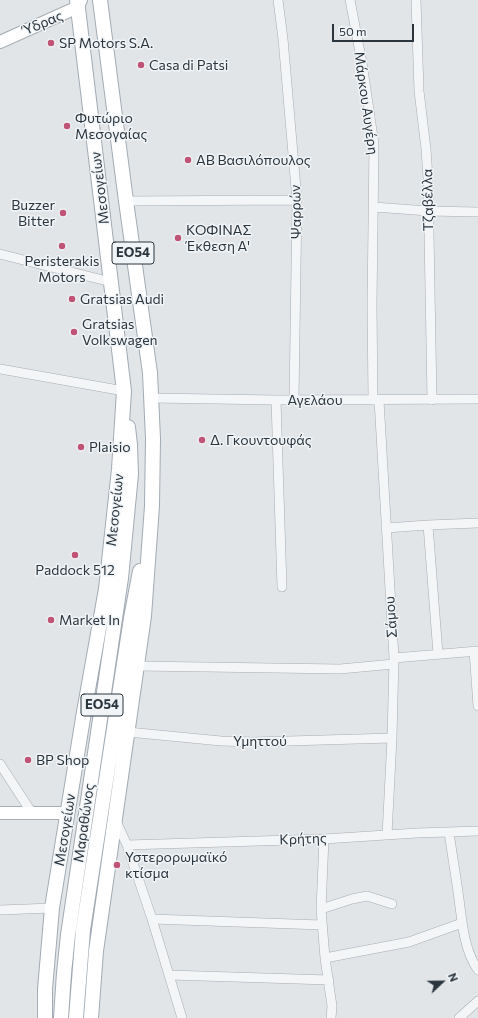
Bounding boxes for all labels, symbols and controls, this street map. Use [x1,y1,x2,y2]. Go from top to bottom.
street label: Ύδρας [21,7,65,39]
scale bar [334,16,416,42]
text: 50 m [339,24,367,38]
place label: SP Motors S.A. [59,35,153,51]
marker: SP Motors S.A. [46,38,56,48]
street label: Μάρκου Αυγέρη [350,50,382,156]
place label: Casa di Patsi [149,57,228,73]
marker: Casa di Patsi [136,60,146,70]
place label: Φυτώριο Μεσογαίας [75,110,147,142]
marker: Φυτώριο Μεσογαίας [62,121,72,131]
street label: Μεσογείων [87,151,113,225]
place label: ΑΒ Βασιλόπουλος [196,152,311,168]
marker: ΑΒ Βασιλόπουλος [183,155,193,165]
street label: Τζαβέλλα [419,169,437,231]
street label: Ψαρρών [287,185,305,239]
place label: Buzzer Bitter [11,197,55,230]
marker: Buzzer Bitter [58,208,68,218]
place label: ΚΟΦΙΝΑΣ Έκθεση Α' [186,222,251,254]
marker: ΚΟΦΙΝΑΣ Έκθεση Α' [173,233,183,243]
marker: Peristerakis Motors [57,241,67,251]
road number: ΕΟ54 [112,242,154,264]
place label: Peristerakis Motors [25,253,99,286]
place label: Gratsias Audi [80,291,164,307]
marker: Gratsias Audi [67,294,77,304]
place label: Gratsias Volkswagen [82,316,158,348]
marker: Gratsias Volkswagen [69,327,79,337]
street label: Αγελάου [287,392,343,408]
place label: Δ. Γκουντουφάς [210,432,312,448]
marker: Δ. Γκουντουφάς [197,435,207,445]
place label: Plaisio [89,439,131,455]
marker: Plaisio [76,442,86,452]
street label: Μεσογείων [103,473,127,547]
marker: Paddock 512 [70,550,80,560]
place label: Paddock 512 [35,562,115,578]
street label: Σάμου [381,596,401,638]
place label: Market In [59,612,120,628]
marker: Market In [46,615,56,625]
road number: ΕΟ54 [81,694,123,716]
street label: Υμηττού [233,733,287,749]
place label: BP Shop [36,752,89,768]
marker: BP Shop [23,755,33,765]
street label: Μαραθώνος [70,782,98,864]
street label: Μεσογείων [51,793,79,867]
street label: Κρήτης [279,830,327,848]
place label: Υστερορωμαϊκό κτίσμα [125,849,227,882]
marker: Υστερορωμαϊκό κτίσμα [112,860,122,870]
north arrow [422,962,462,1002]
text: N [446,971,461,984]

